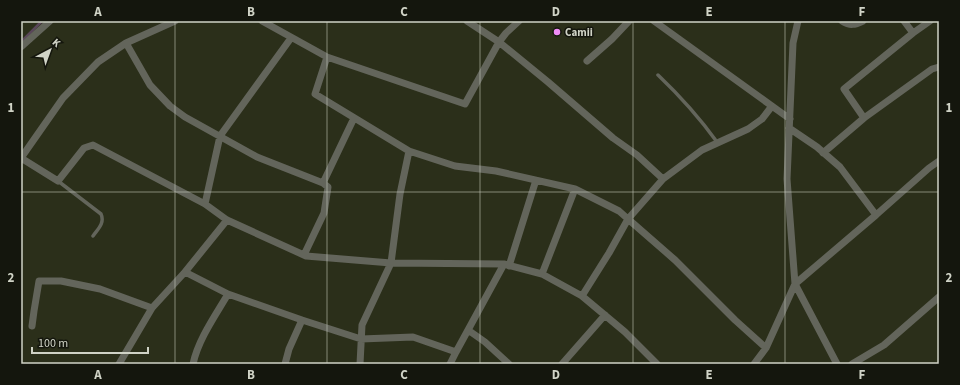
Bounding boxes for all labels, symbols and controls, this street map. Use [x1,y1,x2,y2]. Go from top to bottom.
text: A [93,3,102,21]
text: B [247,3,255,21]
text: C [400,3,408,21]
text: D [552,3,560,21]
text: E [705,3,713,21]
text: F [859,3,866,21]
place label: Camii [565,25,593,40]
marker: Camii [552,27,562,37]
north arrow [30,30,70,70]
text: K [49,35,64,51]
text: 1 [8,99,15,117]
text: 1 [946,99,953,117]
text: 2 [8,269,15,287]
text: 2 [946,269,953,287]
scale bar [32,329,148,355]
text: 100 m [38,335,68,352]
text: A [93,366,102,384]
text: B [247,366,255,384]
text: C [400,366,408,384]
text: D [552,366,560,384]
text: E [705,366,713,384]
text: F [859,366,866,384]

